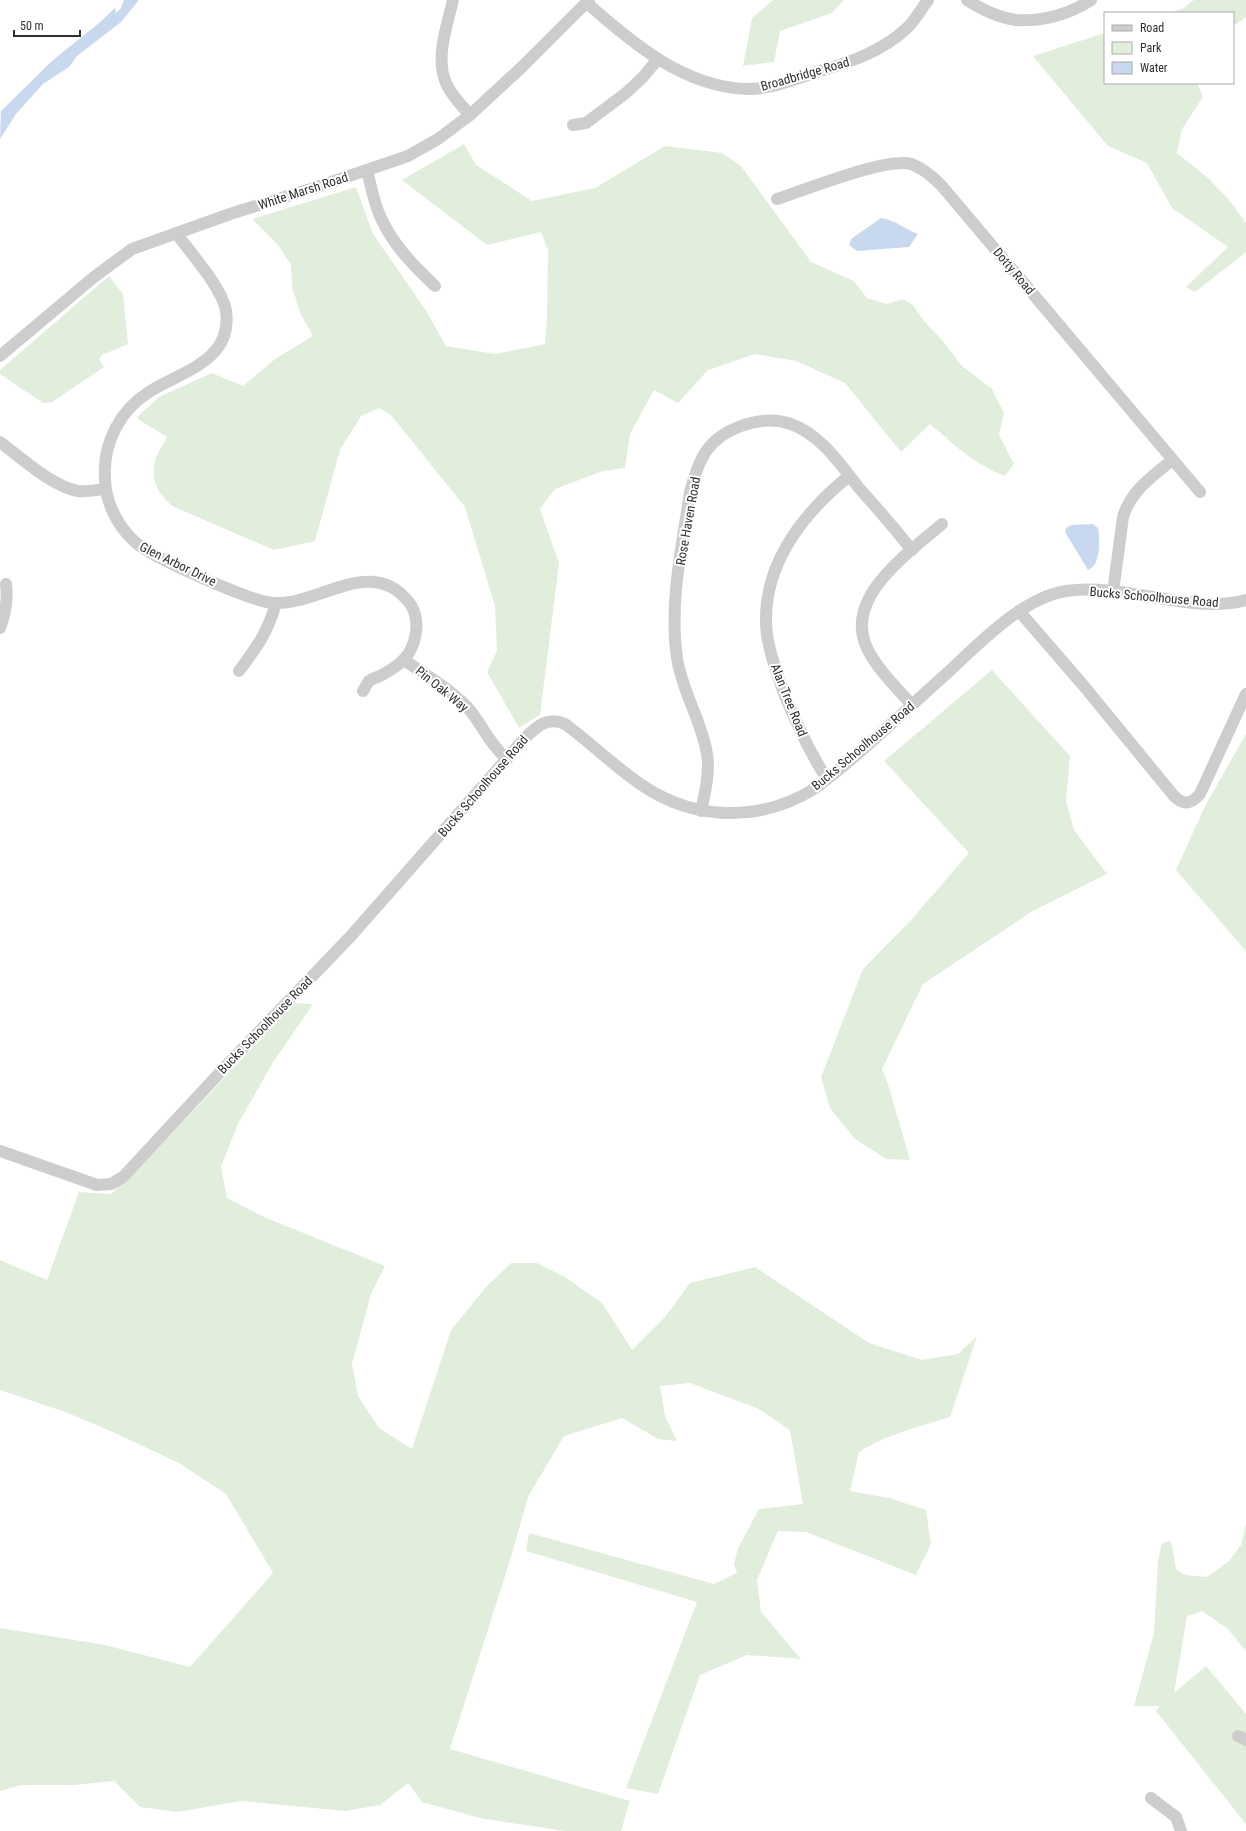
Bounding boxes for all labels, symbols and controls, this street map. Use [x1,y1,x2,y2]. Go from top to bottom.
scale bar [14,12,80,38]
legend [1104,12,1234,84]
text: 50 m [20,19,44,33]
text: Road [1140,21,1164,35]
text: Park [1140,41,1162,55]
street label: Broadbridge Road [759,54,851,94]
text: Water [1140,61,1168,75]
street label: White Marsh Road [256,169,350,213]
street label: Dotty Road [990,245,1038,297]
street label: Rose Haven Road [673,476,703,566]
street label: Glen Arbor Drive [137,539,219,589]
street label: Bucks Schoolhouse Road [1089,584,1219,610]
street label: Alan Tree Road [768,661,810,739]
street label: Pin Oak Way [413,663,472,715]
street label: Bucks Schoolhouse Road [809,699,917,793]
street label: Bucks Schoolhouse Road [435,732,531,840]
street label: Bucks Schoolhouse Road [215,973,315,1077]

